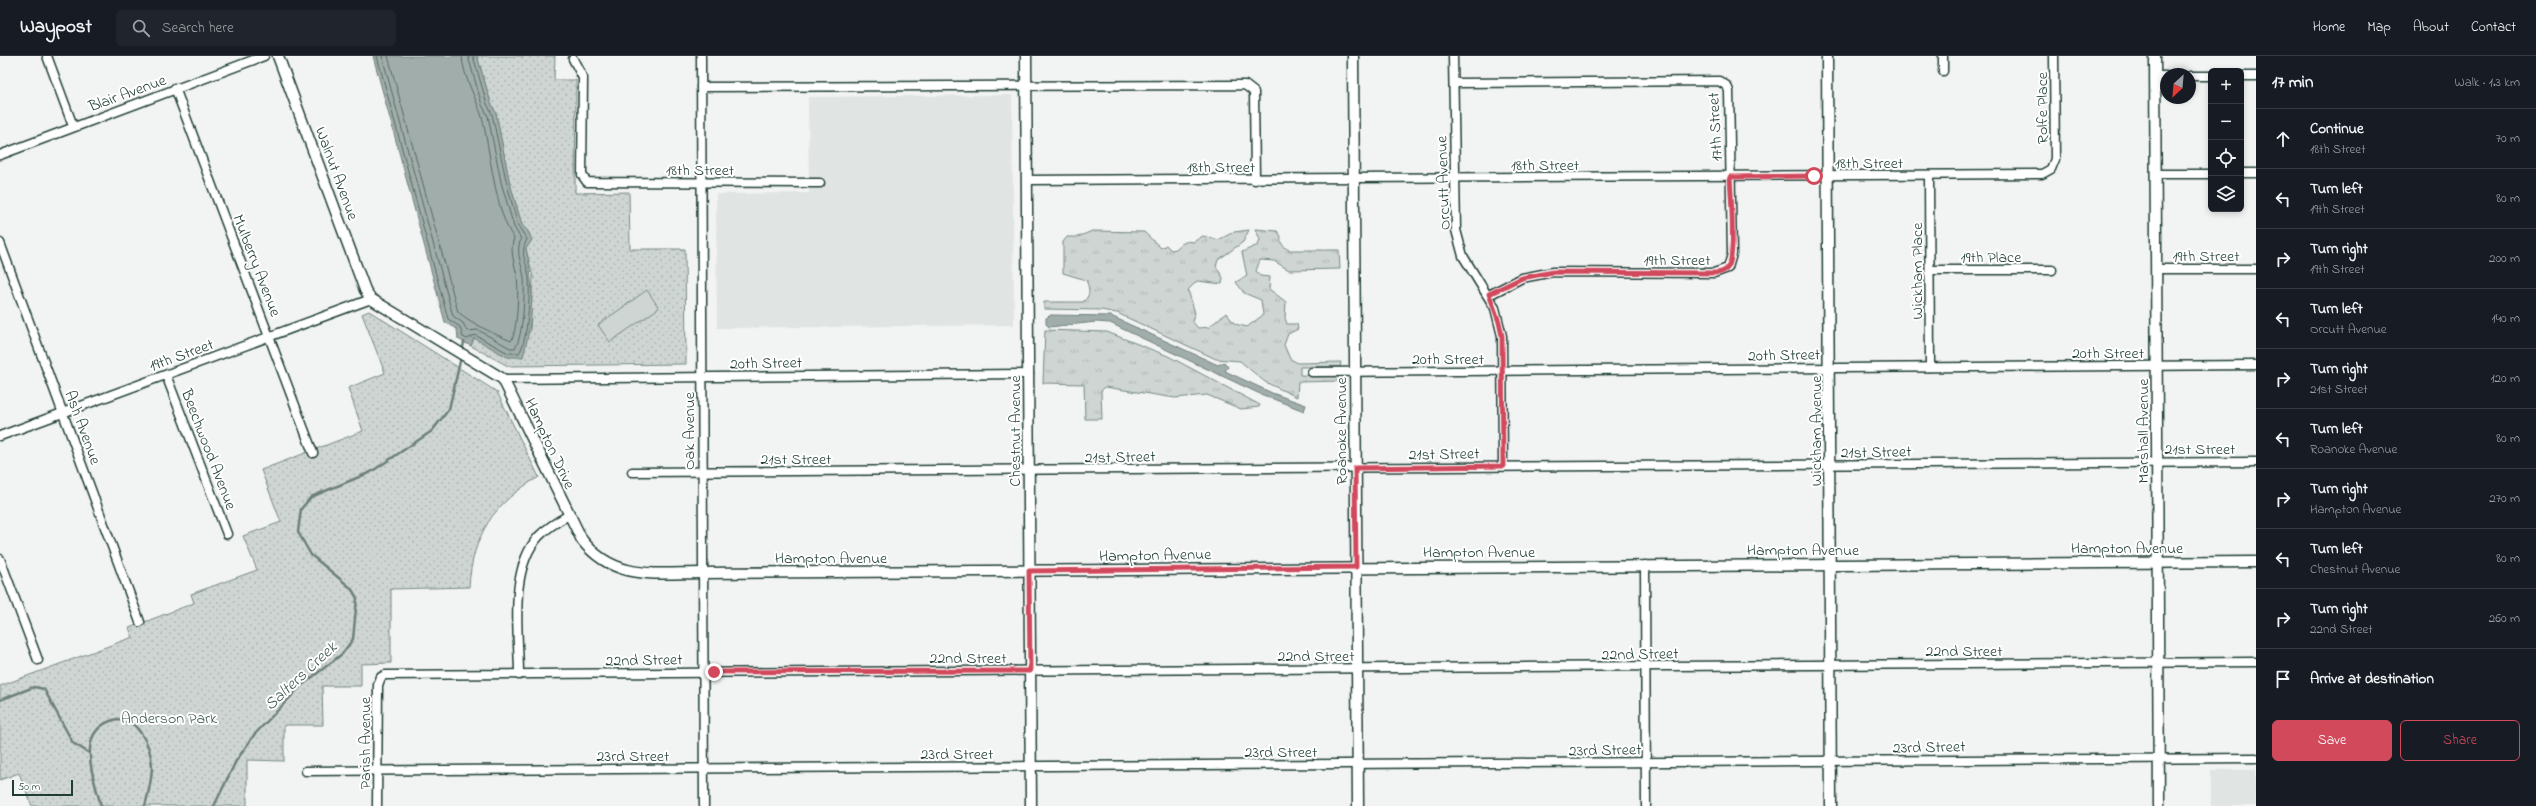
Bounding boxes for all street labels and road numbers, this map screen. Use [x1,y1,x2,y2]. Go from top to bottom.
street label: Blair Avenue [85,69,171,119]
street label: Rolfe Place [2031,71,2055,144]
street label: 17th Street [1702,91,1730,162]
street label: Walnut Avenue [308,124,364,225]
street label: Orcutt Avenue [1430,135,1458,230]
street label: 18th Street [1835,152,1904,176]
street label: 18th Street [1511,154,1580,178]
street label: 18th Street [1187,156,1256,180]
street label: 18th Street [666,159,735,183]
street label: Mulberry Avenue [226,211,287,321]
street label: Wickham Place [1906,222,1930,319]
street label: 19th Street [2172,245,2240,269]
street label: 19th Place [1961,246,2022,270]
street label: 19th Street [1643,249,1711,273]
street label: 19th Street [146,333,218,379]
street label: 20th Street [2072,342,2145,366]
street label: 20th Street [1748,343,1821,369]
street label: 20th Street [1412,348,1485,372]
street label: 20th Street [730,351,803,377]
street label: Chestnut Avenue [1004,375,1028,487]
street label: Wickham Avenue [1805,375,1829,486]
street label: Roanoke Avenue [1330,376,1354,485]
street label: Marshall Avenue [2132,378,2156,483]
street label: Beechwood Avenue [174,385,242,514]
street label: Ash Avenue [58,387,107,469]
street label: Oak Avenue [678,391,702,470]
street label: Hampton Drive [518,394,581,494]
street label: 21st Street [2165,438,2236,462]
street label: 21st Street [1840,440,1912,466]
street label: 21st Street [1408,442,1480,468]
street label: 21st Street [1084,445,1156,471]
street label: 21st Street [761,448,832,472]
street label: Hampton Avenue [2071,537,2184,561]
street label: Hampton Avenue [1747,539,1860,563]
street label: Hampton Avenue [1423,541,1536,565]
street label: Hampton Avenue [1099,543,1212,569]
street label: Hampton Avenue [775,547,888,571]
street label: 22nd Street [1925,640,2003,664]
street label: 22nd Street [1601,642,1679,668]
street label: 22nd Street [1277,645,1355,669]
street label: 22nd Street [929,647,1007,671]
street label: 22nd Street [605,648,683,674]
street label: Parish Avenue [354,696,378,789]
street label: 23rd Street [1892,735,1966,761]
street label: 23rd Street [1568,738,1642,764]
street label: 23rd Street [1245,741,1318,765]
street label: 23rd Street [921,743,994,767]
street label: 23rd Street [597,745,670,769]

